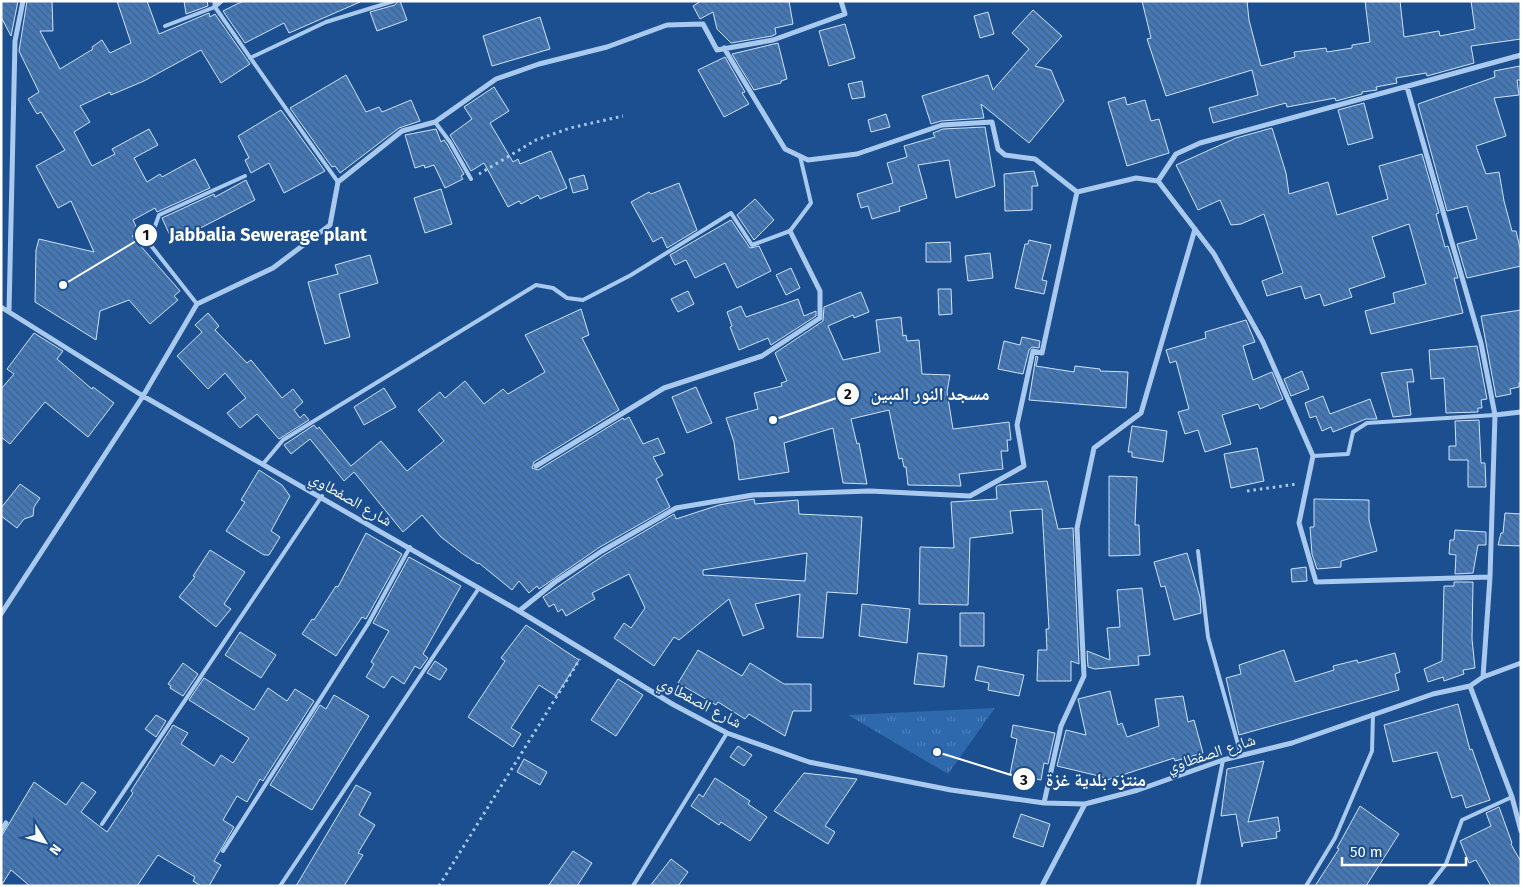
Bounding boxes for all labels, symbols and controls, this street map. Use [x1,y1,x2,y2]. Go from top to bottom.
callout: Jabbalia Sewerage plant [134,218,377,251]
text: Jabbalia Sewerage plant [168,224,368,246]
text: 1 [143,226,149,244]
callout: مسجد النور المبين [836,377,1000,410]
text: مسجد النور المبين [871,383,989,405]
text: 2 [844,385,852,403]
street label: شارع الصفطاوي [305,468,396,533]
street label: شارع الصفطاوي [653,672,745,735]
street label: شارع الصفطاوي [1164,730,1259,779]
callout: منتزه بلدية غزة [1011,763,1156,796]
text: منتزه بلدية غزة [1046,769,1146,791]
text: 3 [1019,771,1028,789]
north arrow [20,817,70,867]
scale bar [1342,834,1466,866]
text: N [45,841,65,858]
text: 50 m [1350,843,1383,861]

